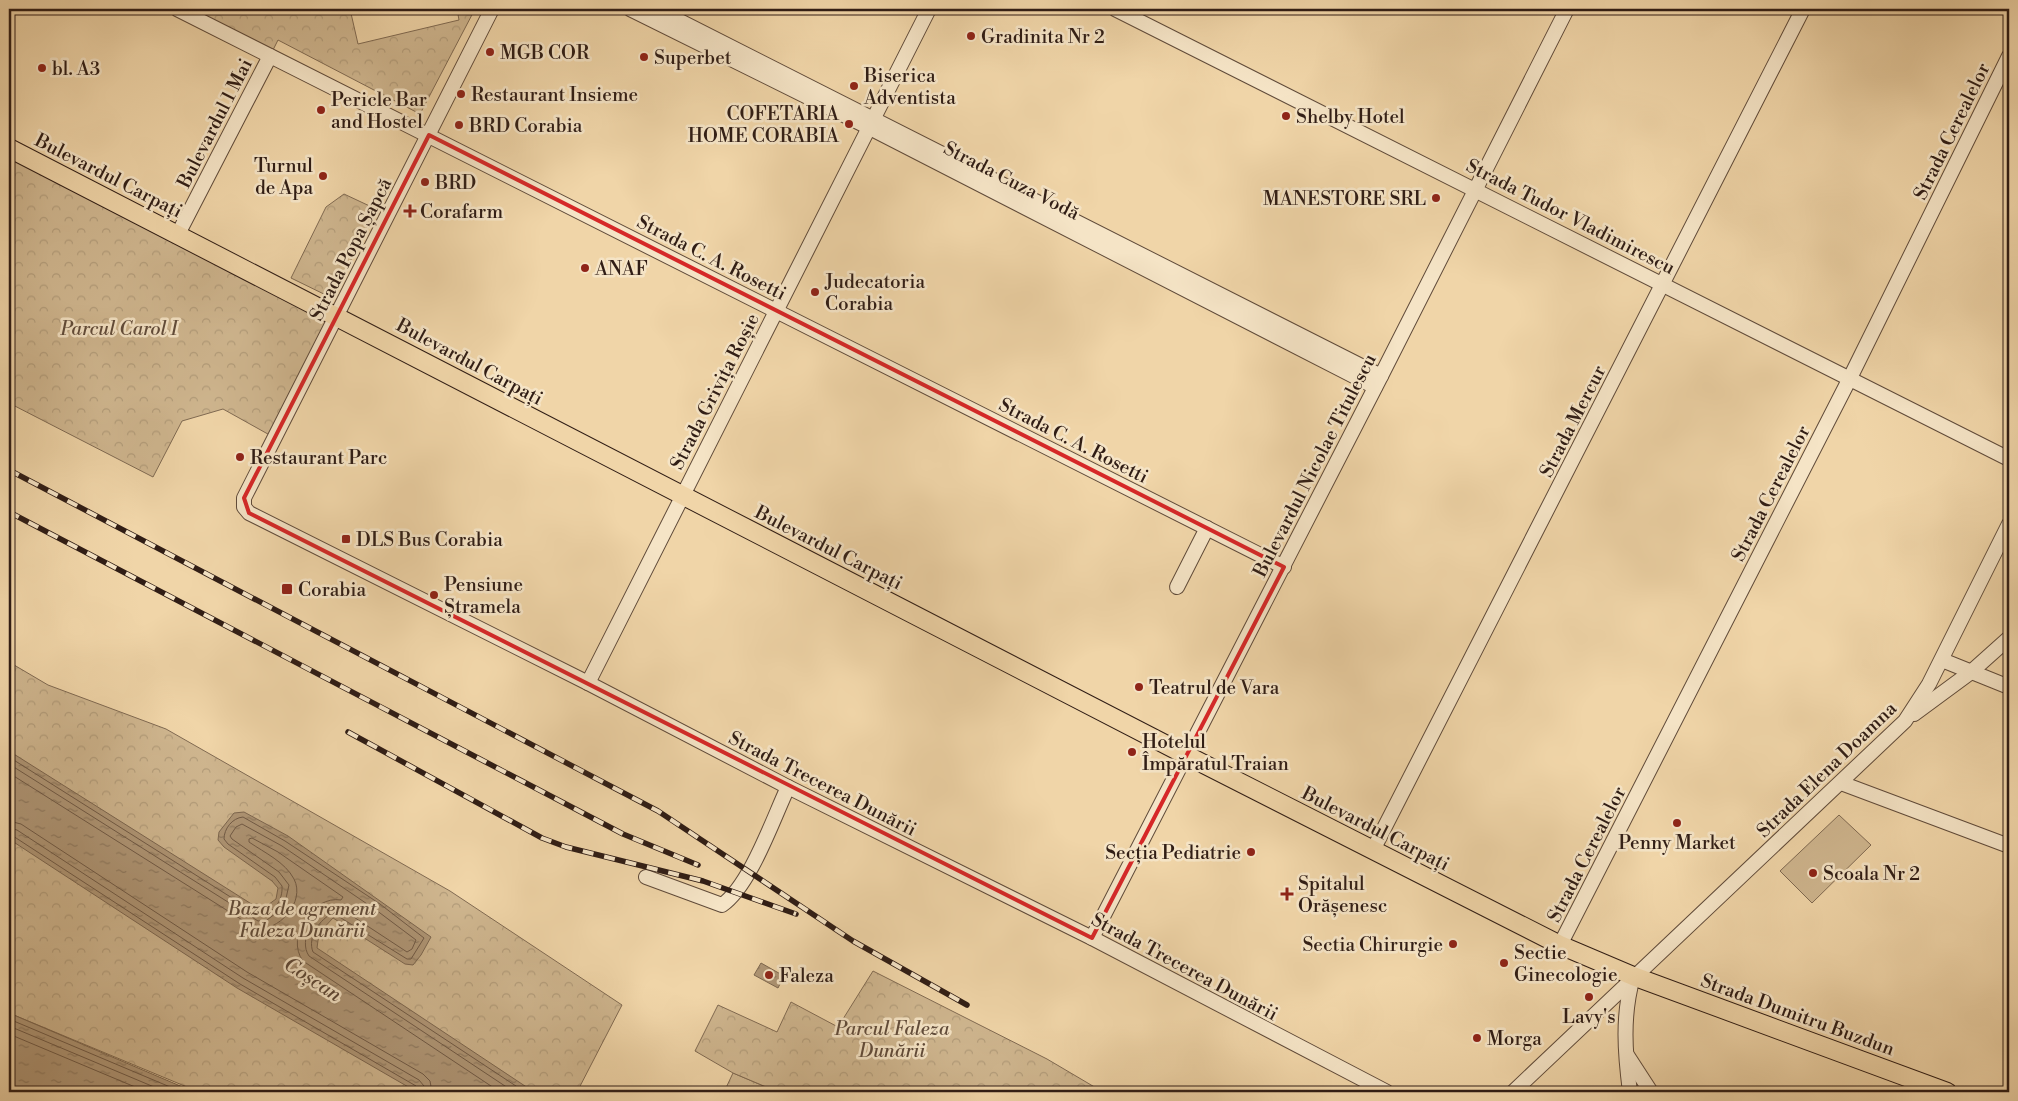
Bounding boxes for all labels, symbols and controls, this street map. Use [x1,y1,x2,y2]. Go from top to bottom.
place label: Gradinita Nr 2 [981,25,1105,49]
marker: Gradinita Nr 2 [965,30,977,42]
place label: MGB COR [500,41,590,65]
marker: MGB COR [484,46,496,58]
place label: Superbet [654,46,732,70]
marker: Superbet [638,51,650,63]
street label: Bulevardul 1 Mai [171,55,258,193]
place label: bl. A3 [52,57,100,81]
street label: Strada Cerealelor [1908,59,1995,204]
marker: bl. A3 [36,62,48,74]
place label: Biserica Adventista [863,64,956,110]
marker: Biserica Adventista [848,80,860,92]
place label: Restaurant Insieme [471,83,638,107]
place label: Pericle Bar and Hostel [331,88,427,134]
marker: Restaurant Insieme [455,88,467,100]
place label: COFETARIA HOME CORABIA [688,102,840,148]
marker: Pericle Bar and Hostel [315,104,327,116]
place label: Shelby Hotel [1296,105,1405,129]
marker: Shelby Hotel [1280,110,1292,122]
place label: BRD Corabia [468,114,583,138]
marker: COFETARIA HOME CORABIA [843,118,855,130]
marker: BRD Corabia [453,119,465,131]
street label: Bulevardul Carpați [30,128,186,223]
street label: Strada Cuza Vodă [940,136,1084,226]
place label: Turnul de Apa [254,154,313,200]
street label: Strada Tudor Vladimirescu [1462,154,1679,280]
marker: Turnul de Apa [317,170,329,182]
place label: BRD [434,171,476,195]
street label: Strada Popa Șapcă [304,174,397,325]
marker: BRD [419,176,431,188]
place label: MANESTORE SRL [1263,187,1426,211]
marker: MANESTORE SRL [1430,192,1442,204]
place label: Corafarm [420,200,504,224]
marker: Corafarm [404,205,416,217]
street label: Strada C. A. Rosetti [633,210,790,306]
place label: ANAF [594,257,648,281]
marker: ANAF [579,262,591,274]
place label: Judecatoria Corabia [824,270,926,316]
marker: Judecatoria Corabia [809,286,821,298]
street label: Strada Grivița Roșie [665,309,765,474]
street label: Bulevardul Carpați [391,313,547,411]
park label: Parcul Carol I [60,317,180,341]
street label: Bulevardul Nicolae Titulescu [1247,349,1382,582]
street label: Strada Mercur [1534,361,1611,482]
street label: Strada C. A. Rosetti [995,393,1152,489]
street label: Strada Cerealelor [1726,421,1815,565]
place label: Restaurant Parc [250,446,387,470]
marker: Restaurant Parc [234,451,246,463]
street label: Bulevardul Carpați [750,500,906,595]
place label: DLS Bus Corabia [356,528,503,552]
marker: DLS Bus Corabia [340,533,352,545]
place label: Pensiune Ștramela [444,573,523,619]
place label: Corabia [298,578,367,602]
marker: Corabia [280,582,294,596]
marker: Pensiune Ștramela [428,589,440,601]
place label: Teatrul de Vara [1149,676,1280,700]
marker: Teatrul de Vara [1133,681,1145,693]
street label: Strada Elena Doamna [1752,696,1902,843]
street label: Strada Trecerea Dunării [724,726,921,842]
place label: Hotelul Împăratul Traian [1142,730,1289,776]
marker: Hotelul Împăratul Traian [1126,746,1138,758]
street label: Bulevardul Carpați [1297,781,1453,876]
street label: Strada Cerealelor [1542,782,1631,926]
marker: Penny Market [1671,817,1683,829]
place label: Penny Market [1618,831,1736,855]
place label: Secția Pediatrie [1105,841,1241,865]
marker: Secția Pediatrie [1245,846,1257,858]
place label: Scoala Nr 2 [1823,862,1920,886]
marker: Scoala Nr 2 [1807,867,1819,879]
place label: Spitalul Orășenesc [1298,872,1387,918]
marker: Spitalul Orășenesc [1280,887,1294,901]
park label: Baza de agrement Faleza Dunării [227,897,377,943]
street label: Strada Trecerea Dunării [1087,907,1282,1026]
place label: Sectia Chirurgie [1302,933,1443,957]
marker: Sectia Chirurgie [1447,938,1459,950]
place label: Sectie Ginecologie [1514,941,1617,987]
water label: Coșcan [279,952,346,1008]
marker: Sectie Ginecologie [1498,957,1510,969]
place label: Faleza [779,964,834,988]
marker: Faleza [763,969,775,981]
street label: Strada Dumitru Buzdun [1697,969,1898,1061]
marker: Lavy's [1583,991,1595,1003]
place label: Lavy's [1562,1005,1616,1029]
park label: Parcul Faleza Dunării [834,1017,950,1063]
place label: Morga [1487,1027,1542,1051]
marker: Morga [1471,1032,1483,1044]

